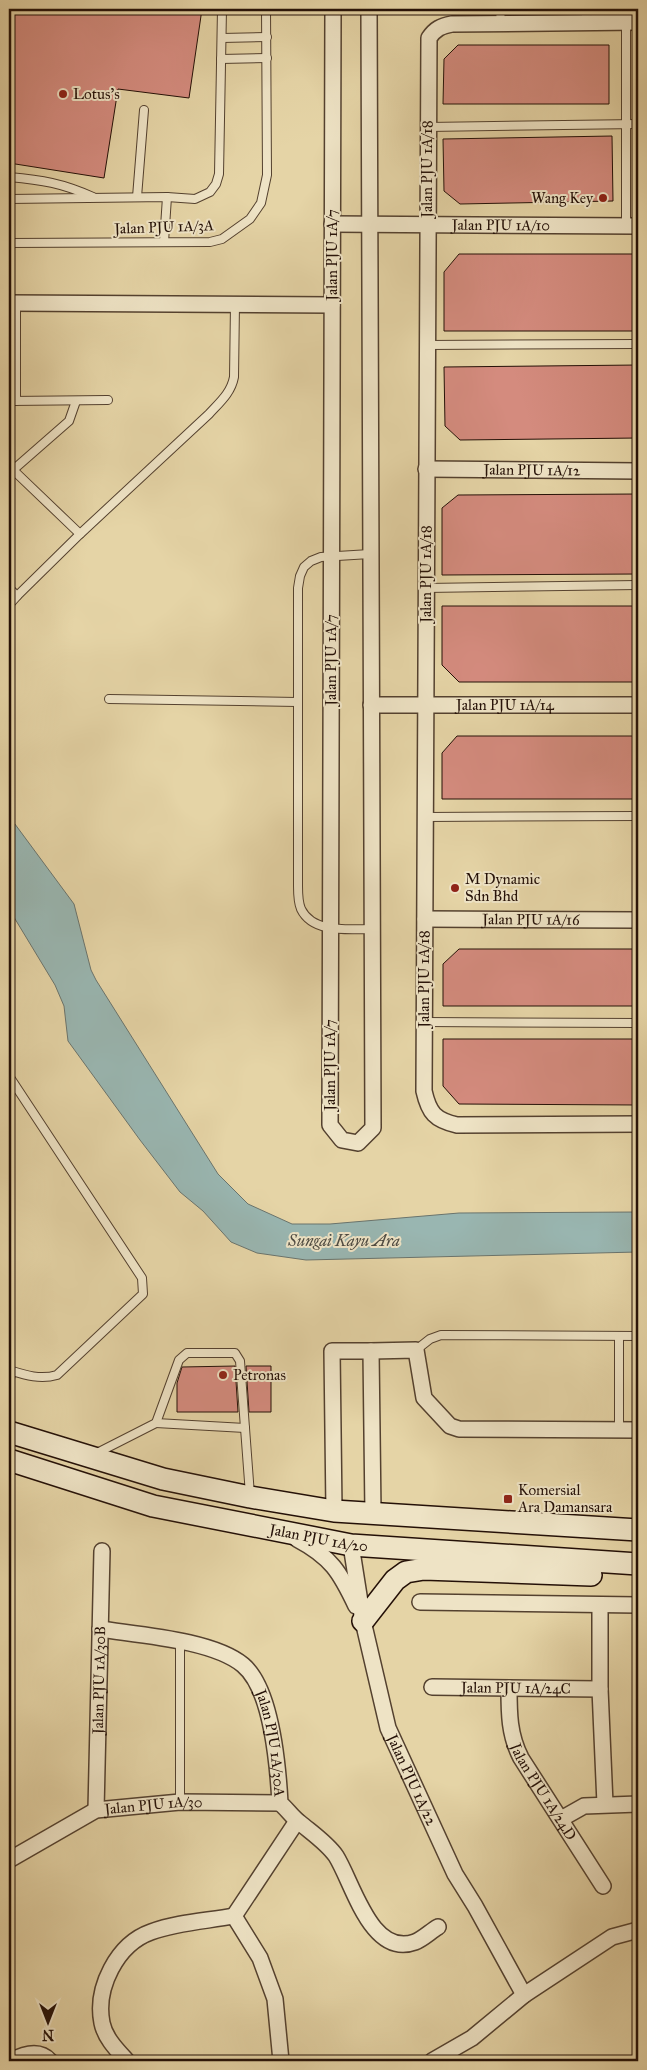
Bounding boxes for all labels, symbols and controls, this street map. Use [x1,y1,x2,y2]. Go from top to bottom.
place label: Lotus's [73,85,120,103]
marker: Lotus's [57,88,69,100]
street label: Jalan PJU 1A/18 [418,120,437,220]
place label: Wang Key [531,189,594,207]
marker: Wang Key [597,192,609,204]
street label: Jalan PJU 1A/7 [323,209,342,303]
street label: Jalan PJU 1A/3A [112,216,214,239]
street label: Jalan PJU 1A/10 [450,216,550,235]
street label: Jalan PJU 1A/12 [481,461,581,480]
street label: Jalan PJU 1A/18 [417,525,436,625]
street label: Jalan PJU 1A/7 [322,614,341,708]
street label: Jalan PJU 1A/14 [454,696,555,715]
place label: M Dynamic Sdn Bhd [465,870,540,905]
marker: M Dynamic Sdn Bhd [449,882,461,894]
street label: Jalan PJU 1A/16 [480,910,581,929]
street label: Jalan PJU 1A/18 [415,930,434,1030]
street label: Jalan PJU 1A/7 [321,1019,340,1113]
water label: Sungai Kayu Ara [287,1231,400,1250]
place label: Petronas [233,1366,286,1384]
marker: Petronas [217,1369,229,1381]
place label: Komersial Ara Damansara [517,1481,613,1516]
marker: Komersial Ara Damansara [502,1493,514,1505]
street label: Jalan PJU 1A/20 [266,1520,368,1555]
street label: Jalan PJU 1A/30B [89,1626,109,1736]
street label: Jalan PJU 1A/24C [459,1678,571,1698]
street label: Jalan PJU 1A/30A [250,1685,289,1797]
street label: Jalan PJU 1A/22 [381,1730,441,1829]
street label: Jalan PJU 1A/24D [505,1739,580,1844]
street label: Jalan PJU 1A/30 [102,1793,203,1819]
north arrow [22,1998,72,2048]
text: N [42,2026,54,2043]

